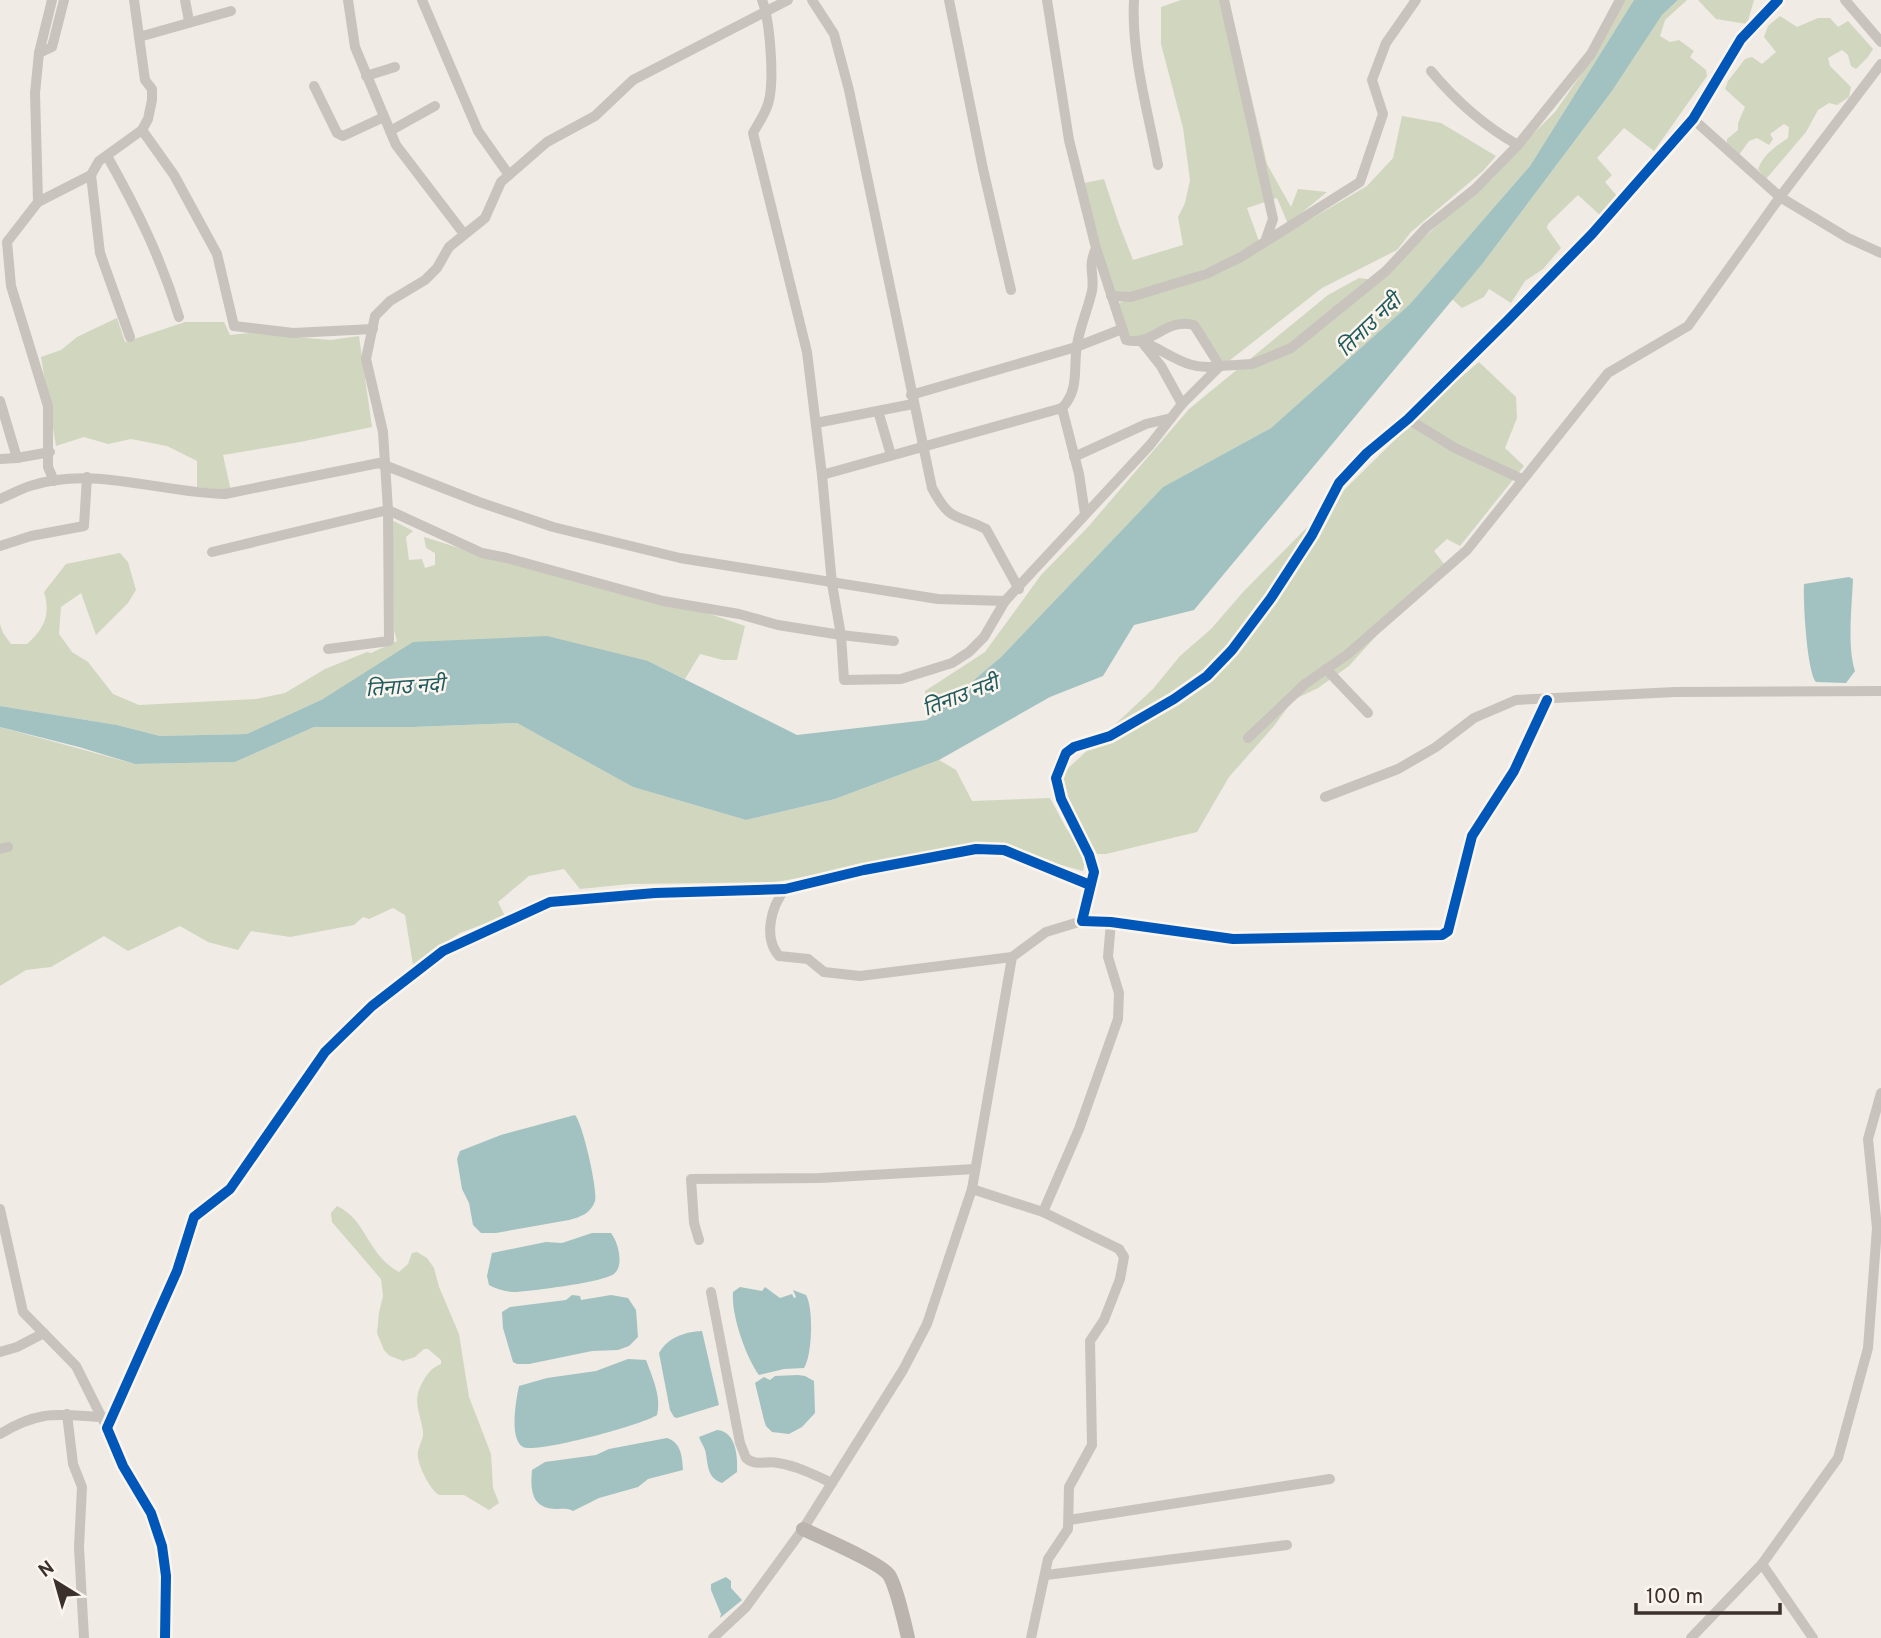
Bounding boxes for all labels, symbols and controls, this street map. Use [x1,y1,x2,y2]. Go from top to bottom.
water label: तिनाउ नदी [1332,286,1410,363]
water label: तिनाउ नदी [919,669,1006,724]
water label: तिनाउ नदी [365,672,449,704]
north arrow [21,1547,91,1617]
text: N [34,1556,60,1584]
scale bar [1636,1572,1780,1616]
text: 100 m [1646,1584,1703,1611]

